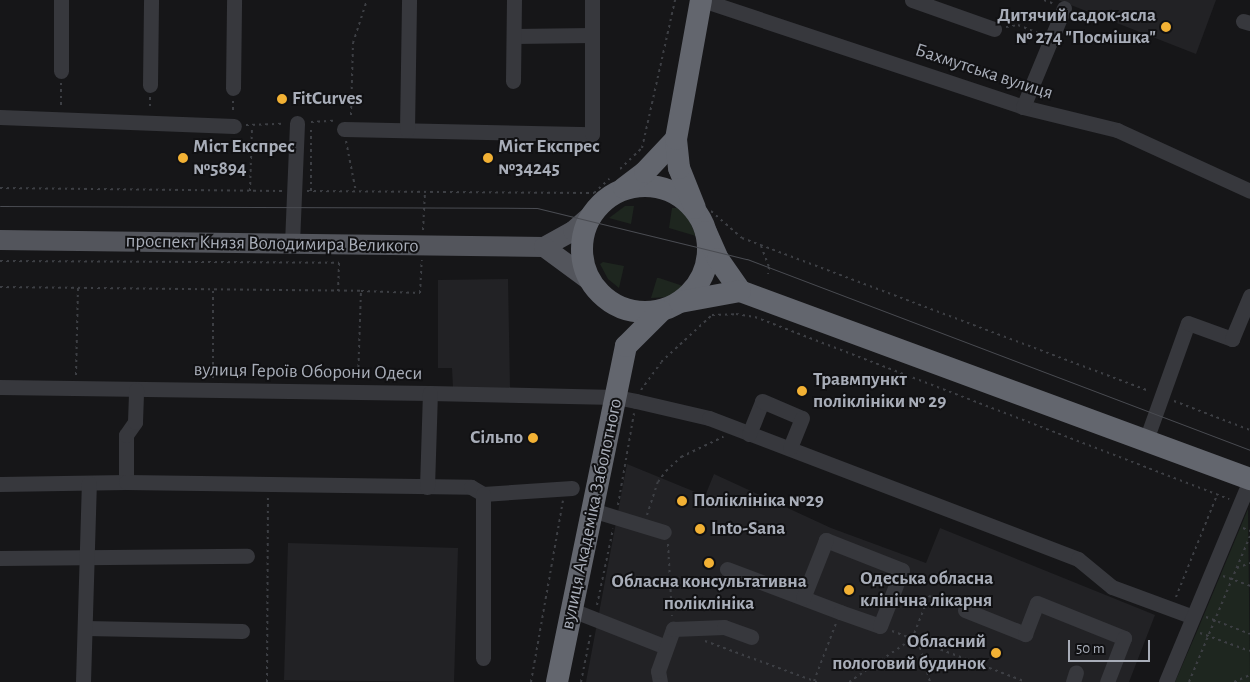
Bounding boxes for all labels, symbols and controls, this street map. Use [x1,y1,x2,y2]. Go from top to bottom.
place label: Дитячий садок-ясла № 274 "Посмішка" [997,5,1156,49]
marker: Дитячий садок-ясла № 274 "Посмішка" [1160,21,1172,33]
street label: Бахмутська вулиця [912,39,1056,105]
place label: FitCurves [292,88,363,110]
marker: FitCurves [276,93,288,105]
place label: Міст Експрес №5894 [193,136,295,180]
place label: Міст Експрес №34245 [498,136,600,180]
marker: Міст Експрес №5894 [177,152,189,164]
marker: Міст Експрес №34245 [482,152,494,164]
street label: проспект Князя Володимира Великого [125,230,419,258]
street label: вулиця Героїв Оборони Одеси [193,359,423,385]
place label: Травмпункт поліклініки № 29 [813,369,946,413]
marker: Травмпункт поліклініки № 29 [795,384,809,398]
street label: вулиця Академіка Заболотного [556,396,628,632]
place label: Сільпо [470,427,523,449]
marker: Сільпо [527,432,539,444]
place label: Поліклініка №29 [693,490,824,512]
marker: Поліклініка №29 [675,494,689,508]
place label: Into-Sana [711,518,785,540]
marker: Into-Sana [693,522,707,536]
marker: Обласна консультативна поліклініка [703,557,715,569]
place label: Одеська обласна клінічна лікарня [860,568,993,612]
place label: Обласна консультативна поліклініка [611,571,807,615]
marker: Одеська обласна клінічна лікарня [842,583,856,597]
scale bar [1070,630,1152,662]
place label: Обласний пологовий будинок [832,631,986,675]
text: 50 m [1076,641,1105,656]
marker: Обласний пологовий будинок [990,647,1002,659]

